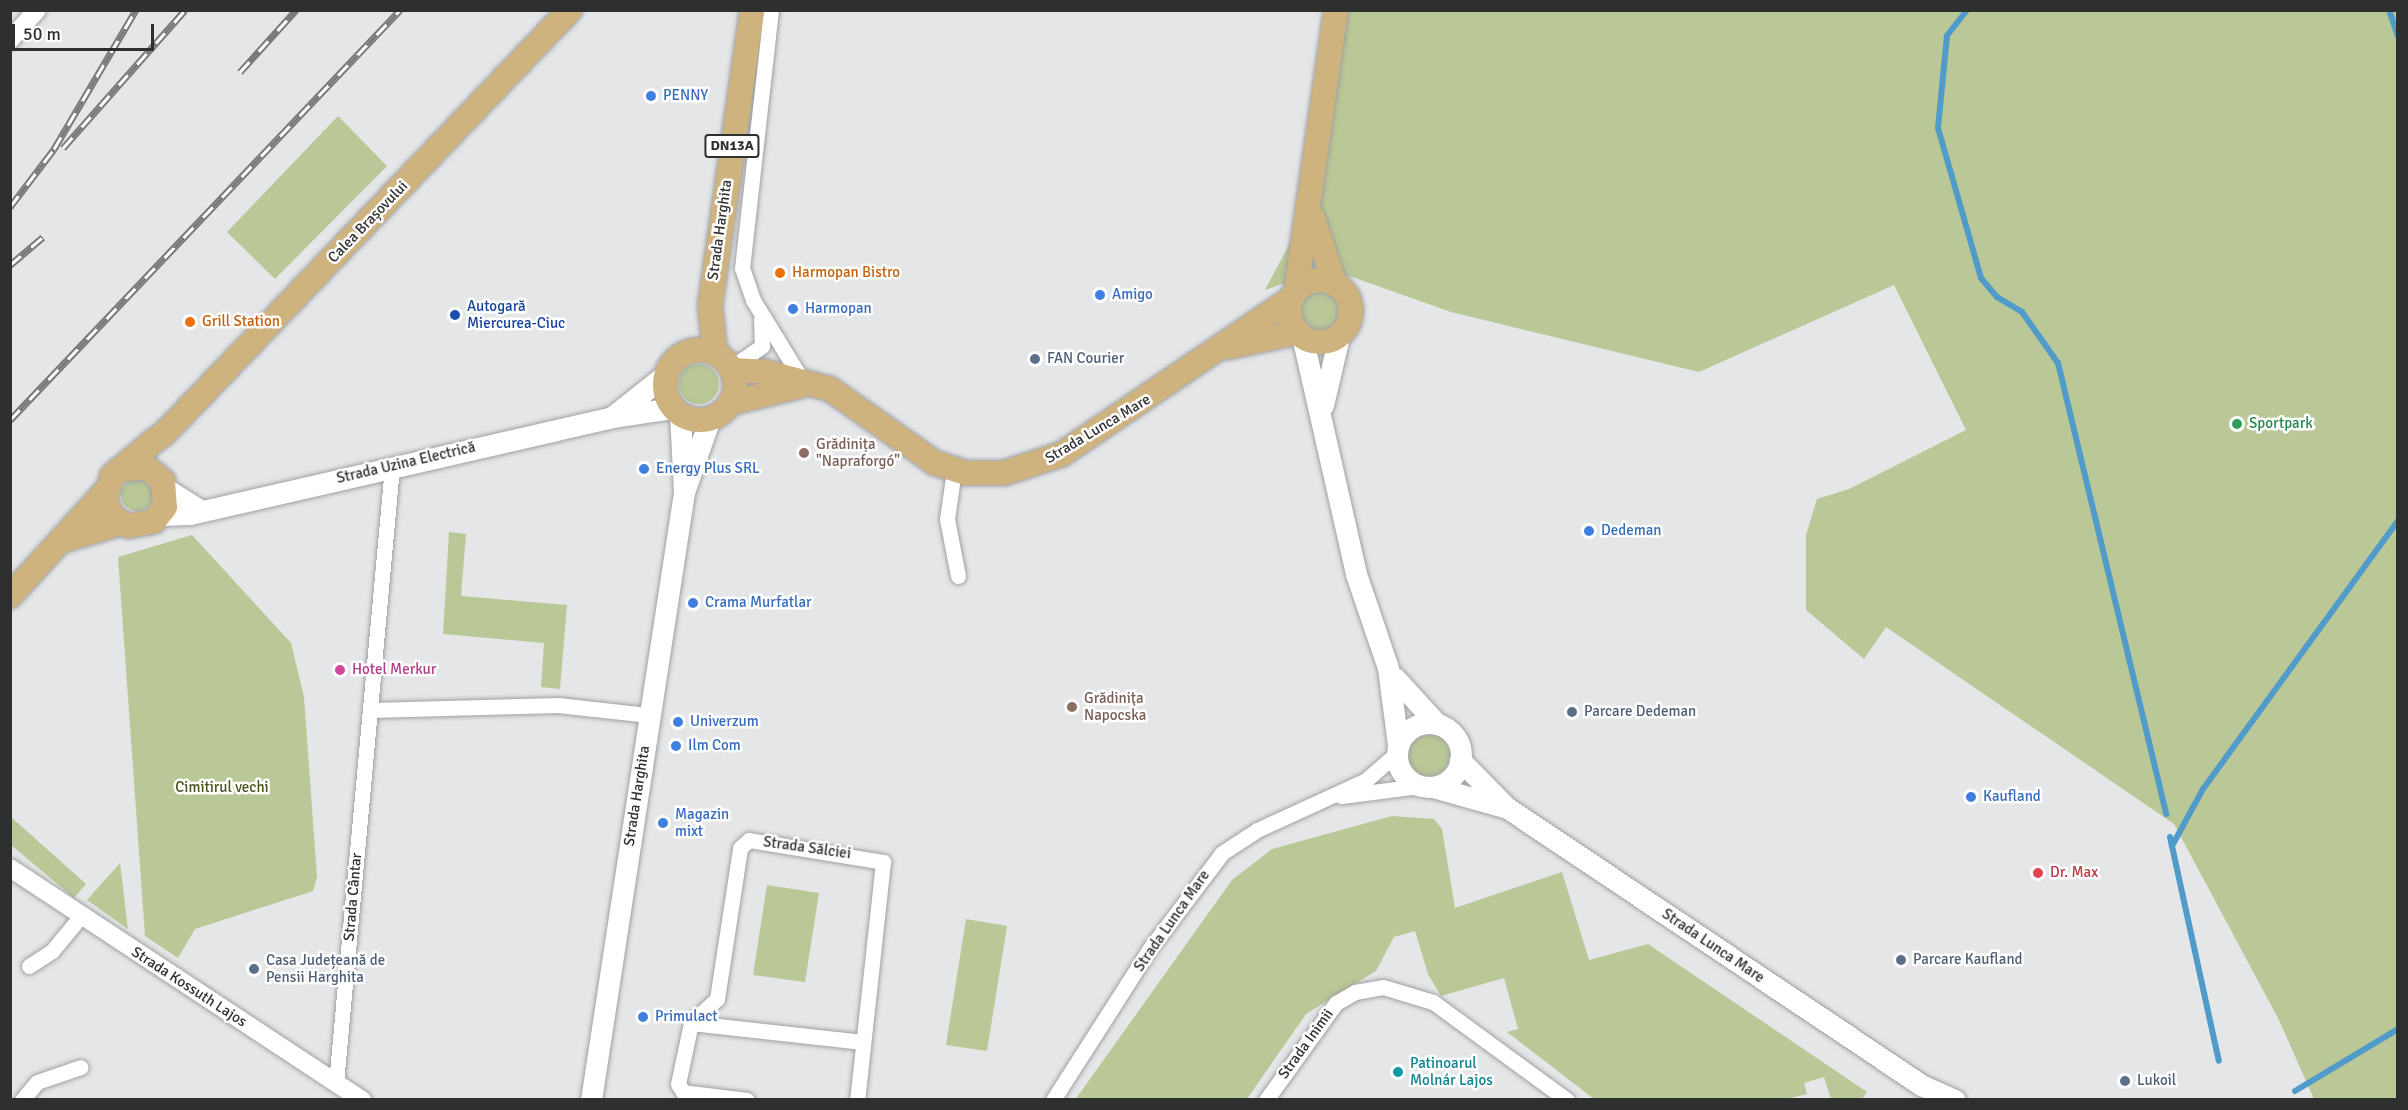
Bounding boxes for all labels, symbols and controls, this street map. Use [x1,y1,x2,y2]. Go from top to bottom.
scale bar [15,12,158,50]
text: 50 m [23,23,61,45]
place label: PENNY [663,87,708,105]
marker: PENNY [644,89,658,103]
road number: DN13A [704,135,760,157]
street label: Calea Brașovului [324,177,412,267]
street label: Strada Harghita [704,179,736,281]
place label: Harmopan Bistro [792,264,900,282]
marker: Harmopan Bistro [773,266,787,280]
place label: Amigo [1112,286,1153,304]
marker: Amigo [1093,288,1107,302]
place label: Autogară Miercurea-Ciuc [467,297,565,332]
place label: Harmopan [805,300,872,318]
marker: Harmopan [786,302,800,316]
marker: Autogară Miercurea-Ciuc [448,308,462,322]
place label: Grill Station [202,313,280,331]
marker: Grill Station [183,315,197,329]
place label: FAN Courier [1047,350,1124,368]
marker: FAN Courier [1028,352,1042,366]
street label: Strada Lunca Mare [1042,390,1154,468]
place label: Sportpark [2249,415,2313,433]
marker: Sportpark [2230,417,2244,431]
place label: Grădinița "Napraforgó" [816,435,900,470]
street label: Strada Uzina Electrică [335,438,477,488]
marker: Grădinița "Napraforgó" [797,446,811,460]
place label: Energy Plus SRL [656,460,760,478]
marker: Energy Plus SRL [637,462,651,476]
place label: Dedeman [1601,522,1661,540]
marker: Dedeman [1582,524,1596,538]
place label: Crama Murfatlar [705,594,812,612]
marker: Crama Murfatlar [686,596,700,610]
place label: Hotel Merkur [352,661,436,679]
marker: Hotel Merkur [333,663,347,677]
place label: Grădiniţa Napocska [1084,689,1146,724]
marker: Grădiniţa Napocska [1065,700,1079,714]
place label: Parcare Dedeman [1584,703,1696,721]
marker: Parcare Dedeman [1565,705,1579,719]
place label: Univerzum [690,713,759,731]
marker: Univerzum [671,715,685,729]
place label: Ilm Com [688,737,741,755]
marker: Ilm Com [669,739,683,753]
street label: Strada Harghita [620,745,654,847]
park label: Cimitirul vechi [175,779,269,797]
place label: Kaufland [1983,788,2041,806]
marker: Kaufland [1964,790,1978,804]
place label: Magazin mixt [675,805,729,840]
marker: Magazin mixt [656,816,670,830]
street label: Strada Sălciei [762,833,852,863]
street label: Strada Cântar [340,852,366,942]
place label: Dr. Max [2050,864,2098,882]
marker: Dr. Max [2031,866,2045,880]
street label: Strada Lunca Mare [1130,867,1214,975]
street label: Strada Lunca Mare [1658,905,1768,987]
street label: Strada Kossuth Lajos [128,943,250,1031]
place label: Casa Județeană de Pensii Harghita [266,951,385,986]
place label: Parcare Kaufland [1913,951,2023,969]
marker: Parcare Kaufland [1894,953,1908,967]
marker: Casa Județeană de Pensii Harghita [247,962,261,976]
street label: Strada Inimii [1275,1005,1337,1083]
place label: Primulact [655,1008,718,1026]
marker: Primulact [636,1010,650,1024]
place label: Patinoarul Molnár Lajos [1410,1054,1493,1089]
marker: Patinoarul Molnár Lajos [1391,1065,1405,1079]
place label: Lukoil [2137,1072,2176,1090]
marker: Lukoil [2118,1074,2132,1088]

